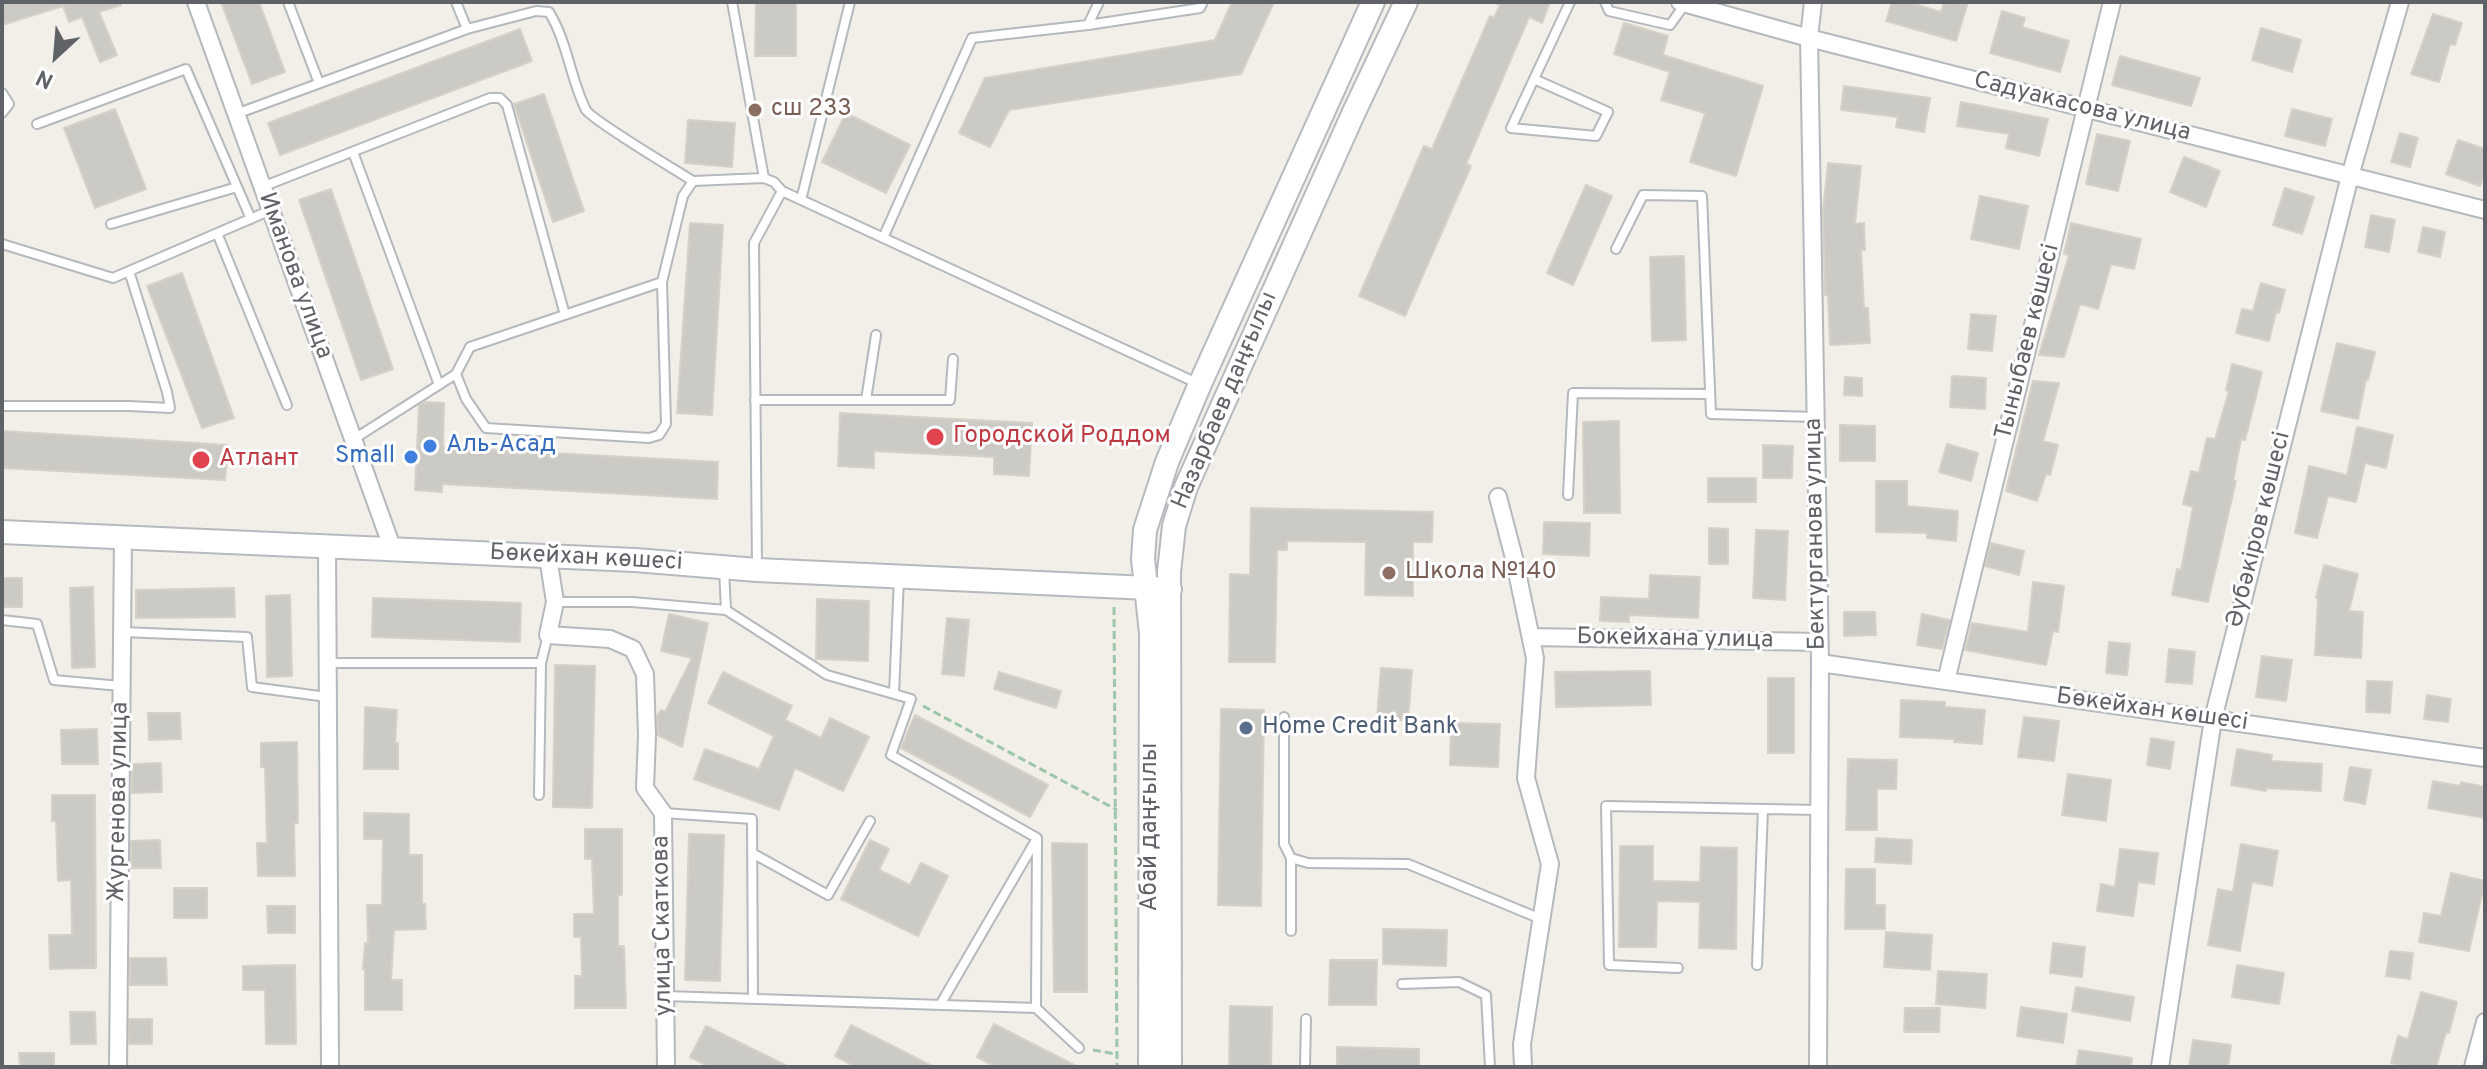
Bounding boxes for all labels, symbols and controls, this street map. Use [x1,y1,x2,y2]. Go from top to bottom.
north arrow [16,16,96,96]
text: N [32,62,58,94]
street label: Садуакасова улица [1971,67,2193,149]
place label: сш 233 [771,96,852,124]
marker: сш 233 [746,101,764,119]
street label: Иманова улица [251,189,337,363]
street label: Тыныбаев көшесі [1991,241,2067,443]
street label: Назарбаев даңғылы [1167,288,1285,514]
street label: Бектурганова улица [1801,418,1833,650]
place label: Городской Роддом [953,423,1171,451]
marker: Городской Роддом [924,426,946,448]
street label: Әубәкіров көшесі [2222,429,2298,631]
place label: Аль-Асад [446,432,556,460]
marker: Аль-Асад [421,437,439,455]
place label: Small [335,443,395,471]
place label: Атлант [219,446,299,474]
marker: Small [402,448,420,466]
marker: Атлант [190,449,212,471]
street label: Бөкейхан көшесі [489,540,683,578]
place label: Школа №140 [1405,559,1557,587]
marker: Школа №140 [1380,564,1398,582]
street label: Бокейхана улица [1576,624,1774,656]
street label: Бөкейхан көшесі [2054,683,2250,739]
street label: Жургенова улица [104,702,136,902]
place label: Home Credit Bank [1262,714,1458,742]
marker: Home Credit Bank [1237,719,1255,737]
street label: Абай даңғылы [1137,743,1165,911]
street label: улица Скаткова [648,835,680,1017]

